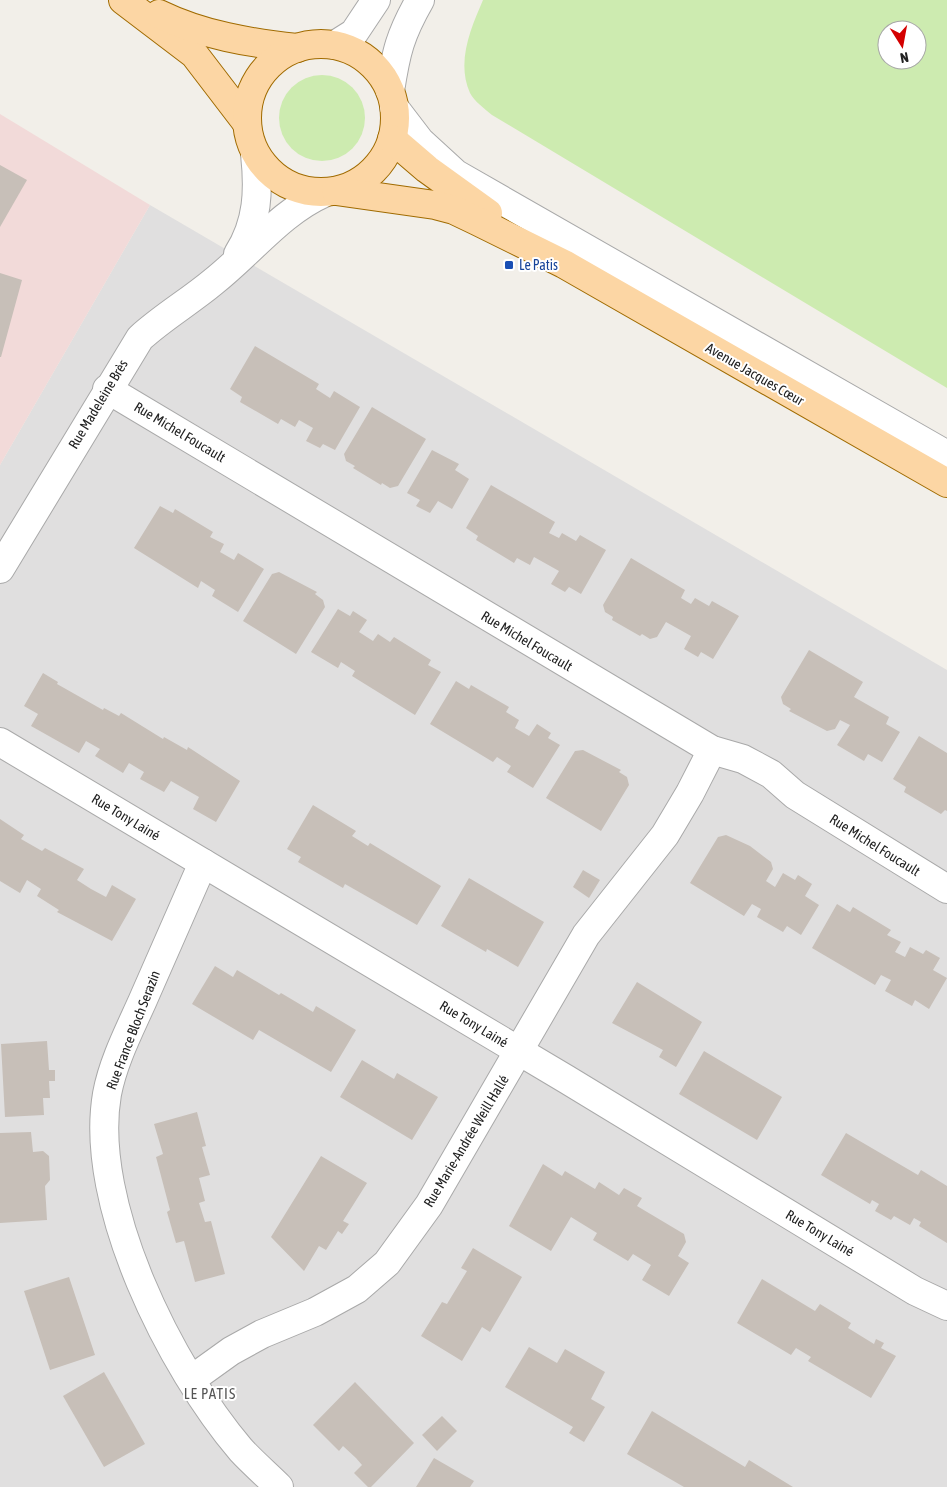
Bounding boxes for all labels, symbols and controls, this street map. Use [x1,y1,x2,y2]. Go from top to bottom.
north arrow [877,20,927,70]
text: N [899,49,910,66]
place label: Le Patis [519,257,558,273]
marker: Le Patis [503,259,515,271]
street label: Avenue Jacques Cœur [703,339,808,409]
street label: Rue Madeleine Brès [65,356,131,451]
street label: Rue Michel Foucault [132,398,228,466]
street label: Rue Michel Foucault [479,607,575,675]
street label: Rue Tony Lainé [89,790,163,844]
street label: Rue Michel Foucault [827,811,923,879]
street label: Rue France Bloch Serazin [103,968,163,1092]
street label: Rue Tony Lainé [437,997,511,1051]
street label: Rue Marie-Andrée Weill Hallé [420,1072,512,1210]
street label: Rue Tony Lainé [783,1206,857,1260]
district label: LE PATIS [184,1385,236,1402]

